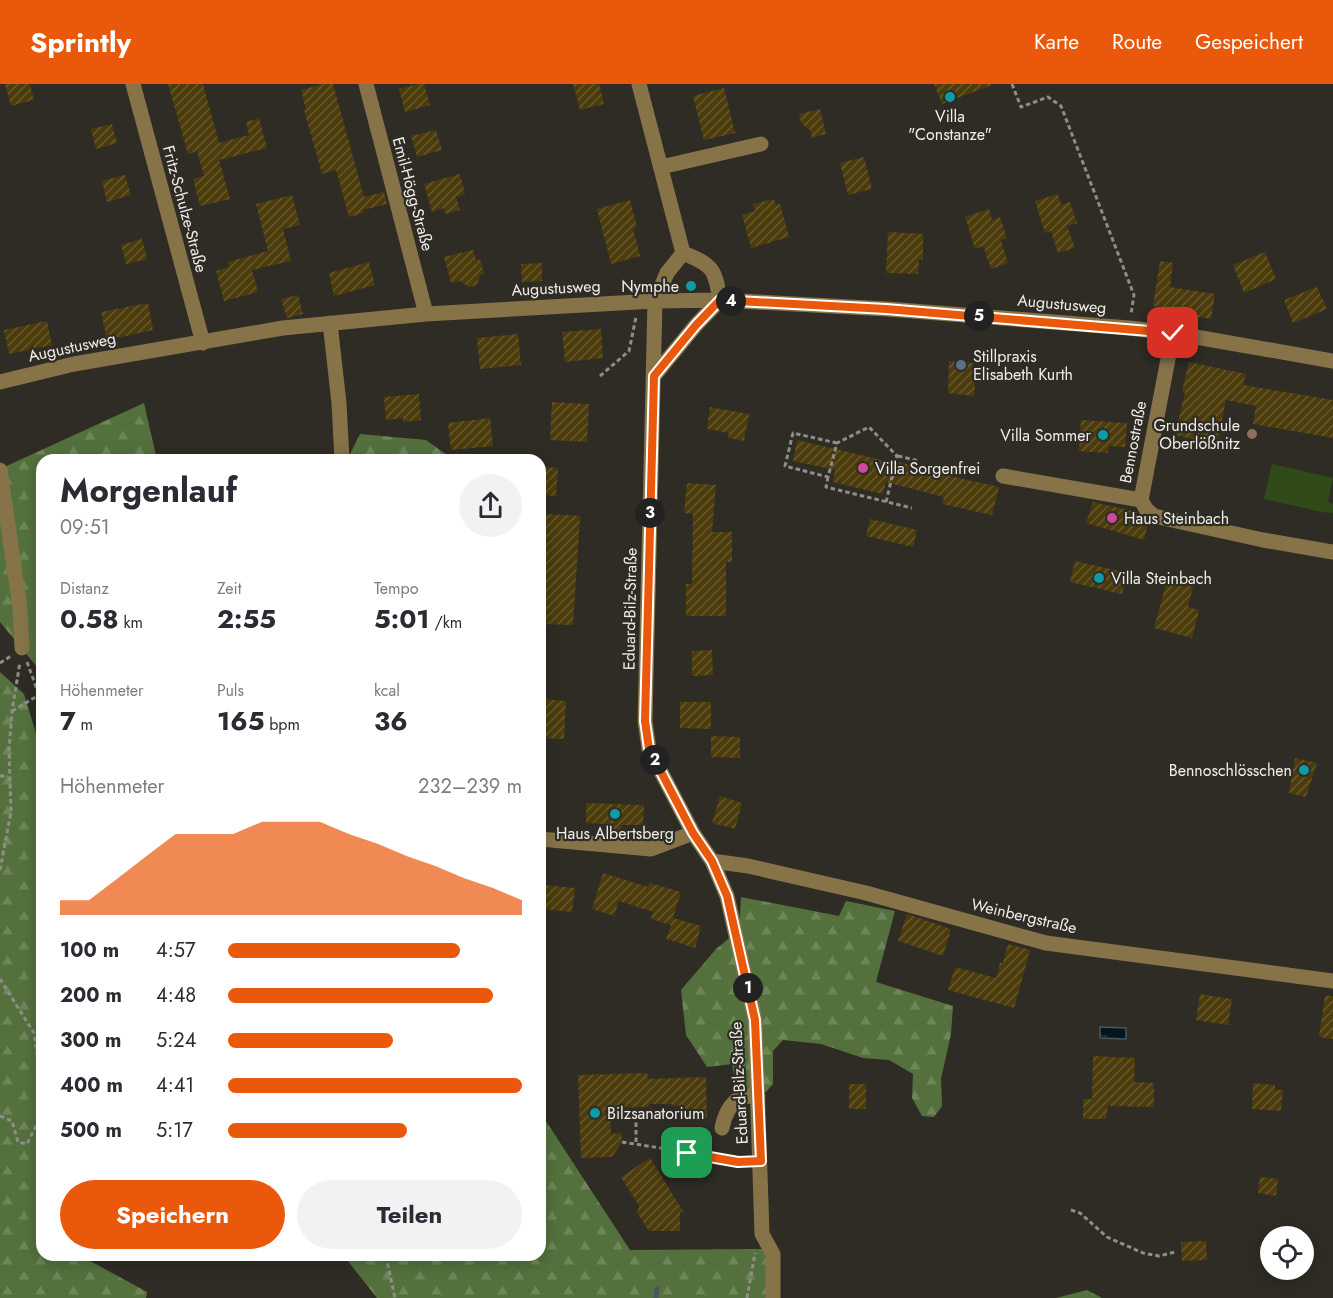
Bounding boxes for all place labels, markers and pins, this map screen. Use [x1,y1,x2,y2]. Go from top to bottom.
marker: Villa "Constanze" [943,90,957,104]
place label: Villa "Constanze" [908,105,992,146]
place label: Nymphe [621,275,679,298]
marker: Nymphe [684,279,698,293]
pin: 4 [716,286,746,316]
pin: 5 [964,301,994,331]
pin [1147,307,1198,358]
place label: Stillpraxis Elisabeth Kurth [973,345,1073,386]
marker: Stillpraxis Elisabeth Kurth [954,358,968,372]
place label: Grundschule Oberlößnitz [1153,414,1241,455]
place label: Villa Sommer [1000,424,1091,447]
marker: Grundschule Oberlößnitz [1245,427,1259,441]
marker: Villa Sommer [1096,428,1110,442]
place label: Villa Sorgenfrei [875,457,980,480]
marker: Villa Sorgenfrei [856,461,870,475]
pin: 3 [635,498,665,528]
place label: Haus Steinbach [1124,507,1229,530]
marker: Haus Steinbach [1105,511,1119,525]
place label: Villa Steinbach [1111,567,1212,590]
marker: Villa Steinbach [1092,571,1106,585]
pin: 2 [640,745,670,775]
place label: Bennoschlösschen [1169,759,1292,782]
marker: Bennoschlösschen [1297,763,1311,777]
marker: Haus Albertsberg [608,807,622,821]
place label: Haus Albertsberg [556,822,674,845]
pin: 1 [733,973,763,1003]
place label: Bilzsanatorium [607,1102,704,1125]
marker: Bilzsanatorium [588,1106,602,1120]
pin [661,1127,712,1178]

